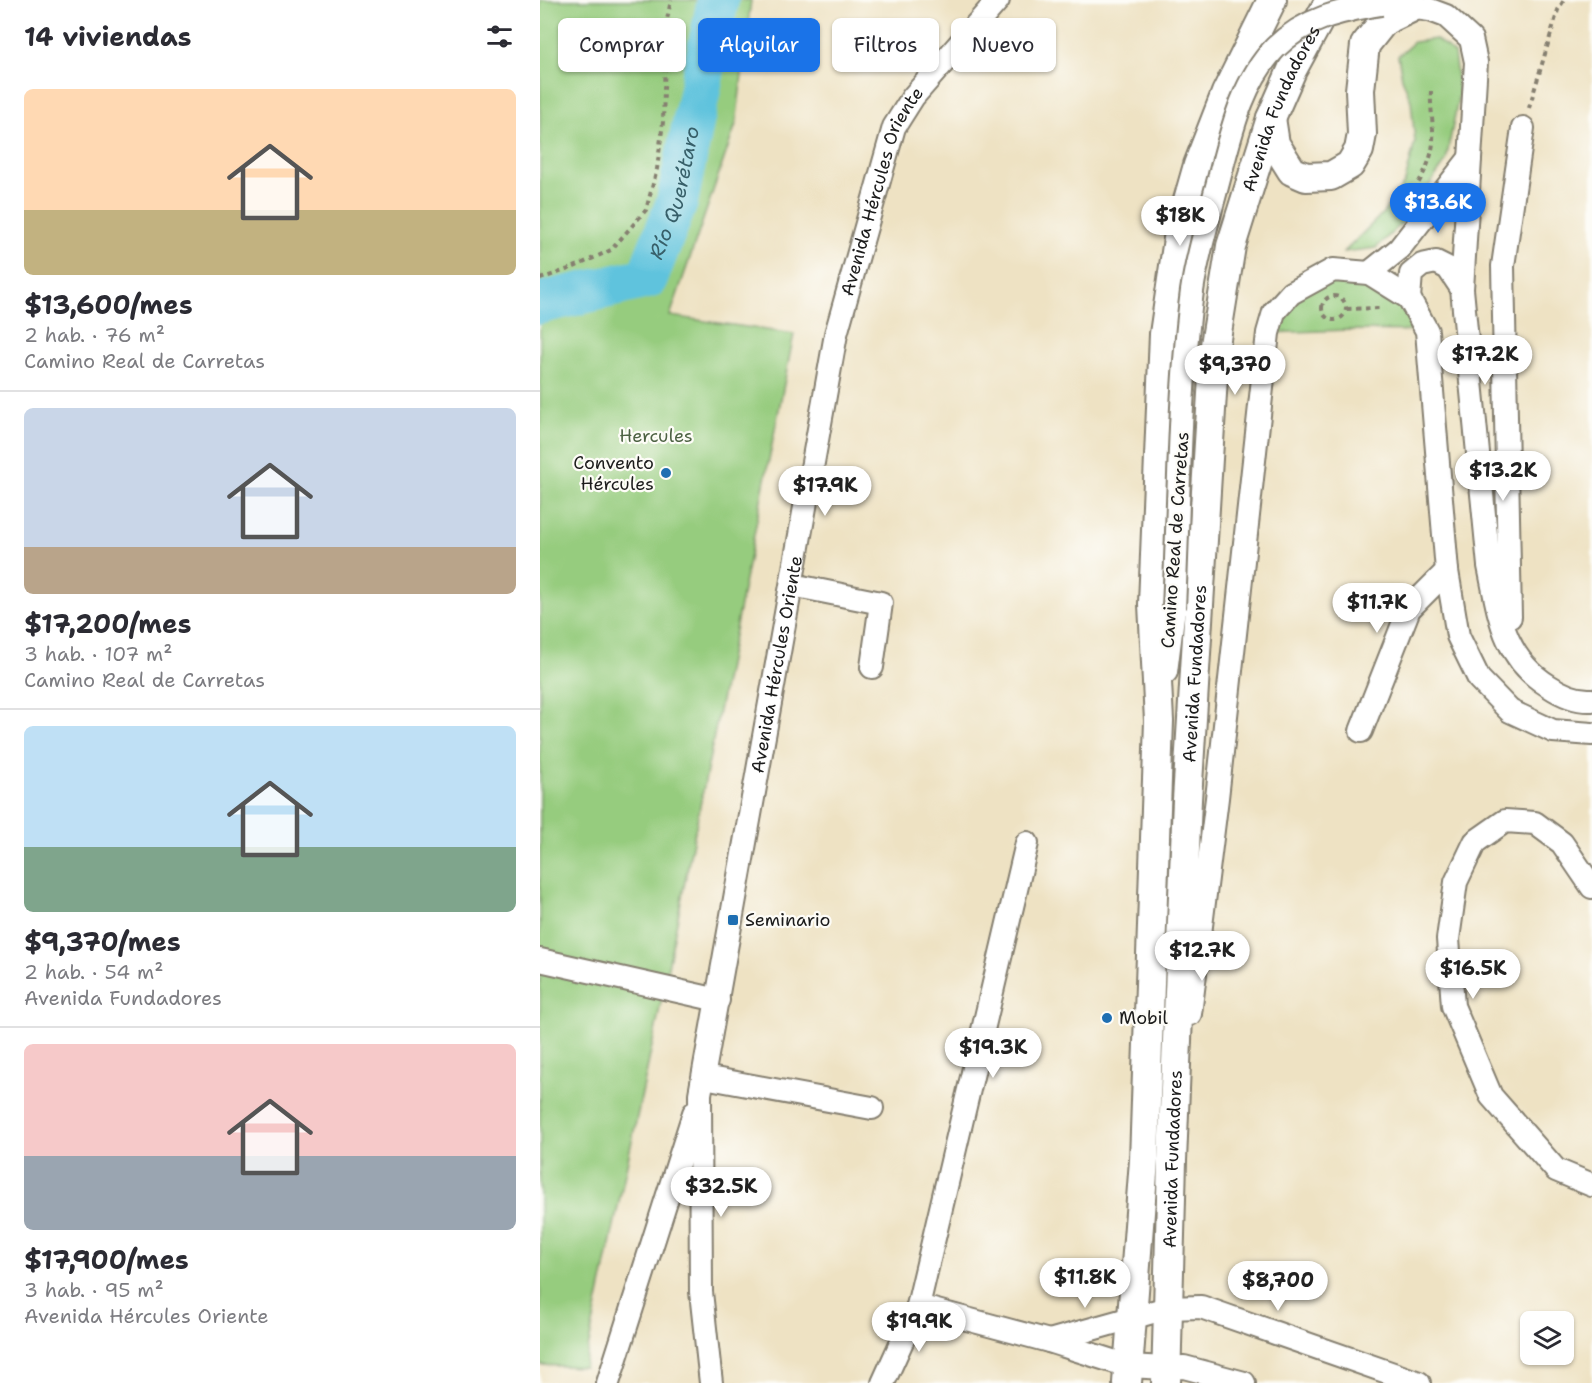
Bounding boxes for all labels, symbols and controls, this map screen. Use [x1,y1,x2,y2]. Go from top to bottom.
chip: Comprar [558,18,686,72]
chip: Alquilar [698,18,820,72]
chip: Filtros [832,18,939,72]
chip: Nuevo [951,18,1056,72]
text: 14 viviendas [24,19,192,54]
icon: filters [483,20,516,53]
street label: Avenida Fundadores [1237,21,1326,195]
street label: Avenida Hércules Oriente [835,81,929,299]
water label: Río Querétaro [643,124,705,263]
icon: home [216,128,324,236]
pin: $13.6K [1389,183,1487,234]
text: $13.6K [1404,189,1472,215]
pin: $18K [1144,196,1216,247]
text: $18K [1155,202,1205,228]
text: $13,600/mes [24,287,193,322]
text: 2 hab. · 76 m² [24,322,165,348]
pin: $17.2K [1436,335,1534,386]
text: $17.2K [1451,341,1519,367]
pin: $9,370 [1186,345,1284,396]
text: Camino Real de Carretas [24,348,265,374]
text: $9,370 [1199,351,1271,377]
park label: Hercules [619,424,693,448]
street label: Camino Real de Carretas [1155,431,1195,649]
icon: home [216,447,324,555]
place label: Convento Hércules [573,451,654,496]
pin: $13.2K [1454,451,1552,502]
text: $13.2K [1469,457,1537,483]
marker: Convento Hércules [659,466,673,480]
pin: $17.9K [776,466,874,517]
text: $17.9K [792,472,858,498]
street label: Avenida Hércules Oriente [746,554,808,775]
pin: $11.7K [1328,583,1426,634]
street label: Avenida Fundadores [1177,584,1212,763]
text: $11.7K [1346,589,1408,615]
text: $17,200/mes [24,606,191,641]
text: 3 hab. · 107 m² [24,641,173,667]
text: Camino Real de Carretas [24,667,265,693]
icon: home [216,765,324,873]
place label: Seminario [745,908,830,932]
marker: Seminario [726,913,740,927]
text: $9,370/mes [24,924,181,959]
pin: $12.7K [1153,931,1251,982]
text: $12.7K [1169,937,1235,963]
pin: $16.5K [1424,949,1522,1000]
text: $16.5K [1439,955,1507,981]
text: 2 hab. · 54 m² [24,959,164,985]
text: Avenida Fundadores [24,985,222,1011]
place label: Mobil [1119,1006,1168,1030]
marker: Mobil [1100,1011,1114,1025]
pin: $19.3K [944,1028,1042,1079]
text: $19.3K [959,1034,1027,1060]
street label: Avenida Fundadores [1158,1070,1188,1248]
icon: home [216,1083,324,1191]
pin: $32.5K [672,1167,770,1218]
text: $32.5K [685,1173,757,1199]
text: $17,900/mes [24,1242,189,1277]
pin: $11.8K [1036,1258,1134,1309]
pin: $8,700 [1229,1261,1327,1312]
text: $11.8K [1054,1264,1116,1290]
text: $8,700 [1242,1267,1314,1293]
text: 3 hab. · 95 m² [24,1277,164,1303]
pin: $19.9K [870,1302,968,1353]
text: Avenida Hércules Oriente [24,1303,269,1329]
text: $19.9K [886,1308,952,1334]
map controls [1520,1311,1574,1365]
button: layers [1520,1311,1574,1365]

